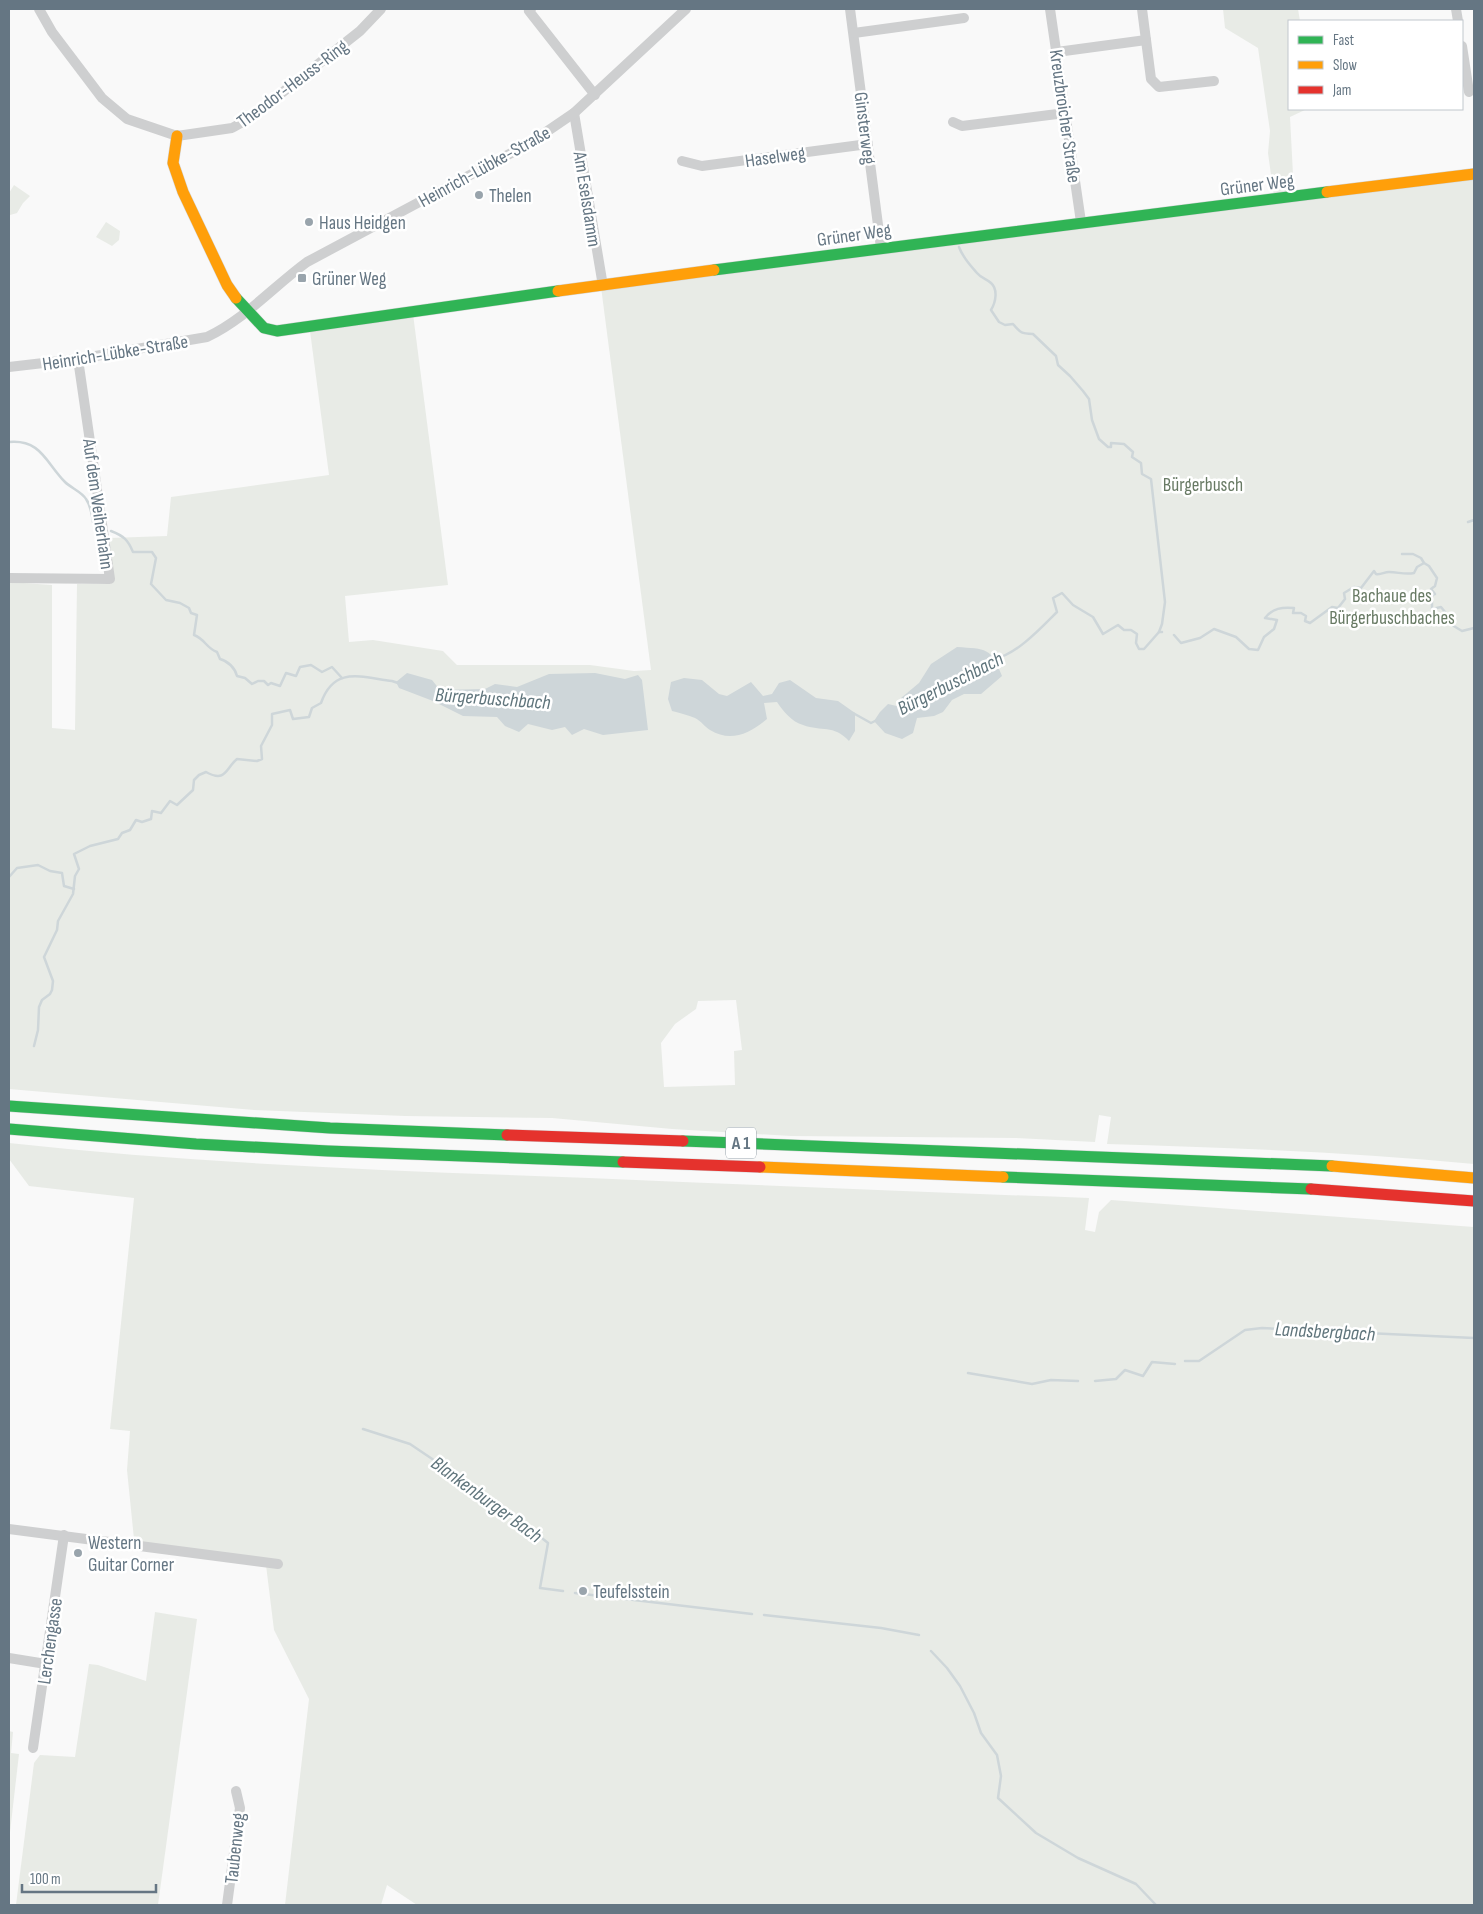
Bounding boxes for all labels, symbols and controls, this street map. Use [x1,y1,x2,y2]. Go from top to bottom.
legend [1288,20,1463,110]
text: Fast [1333,31,1355,50]
street label: Theodor-Heuss-Ring [233,35,353,133]
street label: Kreuzbroicher Straße [1044,48,1085,184]
text: Slow [1333,56,1357,75]
text: Jam [1332,81,1351,100]
street label: Ginsterweg [849,91,880,166]
street label: Heinrich-Lübke-Straße [415,122,555,213]
street label: Haselweg [744,142,807,173]
street label: Am Eselsdamm [567,149,605,248]
street label: Grüner Weg [1219,169,1296,201]
place label: Thelen [489,185,532,208]
marker: Thelen [473,189,485,201]
place label: Haus Heidgen [319,212,406,235]
marker: Haus Heidgen [303,216,315,228]
street label: Grüner Weg [816,219,893,252]
place label: Grüner Weg [312,268,387,291]
marker: Grüner Weg [296,272,308,284]
street label: Heinrich-Lübke-Straße [41,331,190,376]
street label: Auf dem Weiherhahn [77,436,118,571]
park label: Bürgerbusch [1163,474,1243,497]
park label: Bachaue des Bürgerbuschbaches [1329,585,1455,630]
water label: Bürgerbuschbach [893,647,1007,721]
water label: Bürgerbuschbach [434,683,551,715]
road number: A 1 [726,1128,756,1158]
water label: Landsbergbach [1274,1317,1376,1347]
water label: Blankenburger Bach [426,1451,547,1548]
place label: Western Guitar Corner [88,1532,175,1577]
marker: Western Guitar Corner [72,1547,84,1559]
place label: Teufelsstein [593,1581,670,1604]
marker: Teufelsstein [577,1585,589,1597]
street label: Lerchengasse [33,1597,68,1686]
street label: Taubenweg [220,1811,251,1885]
scale bar [22,1862,156,1894]
text: 100 m [30,1870,61,1889]

